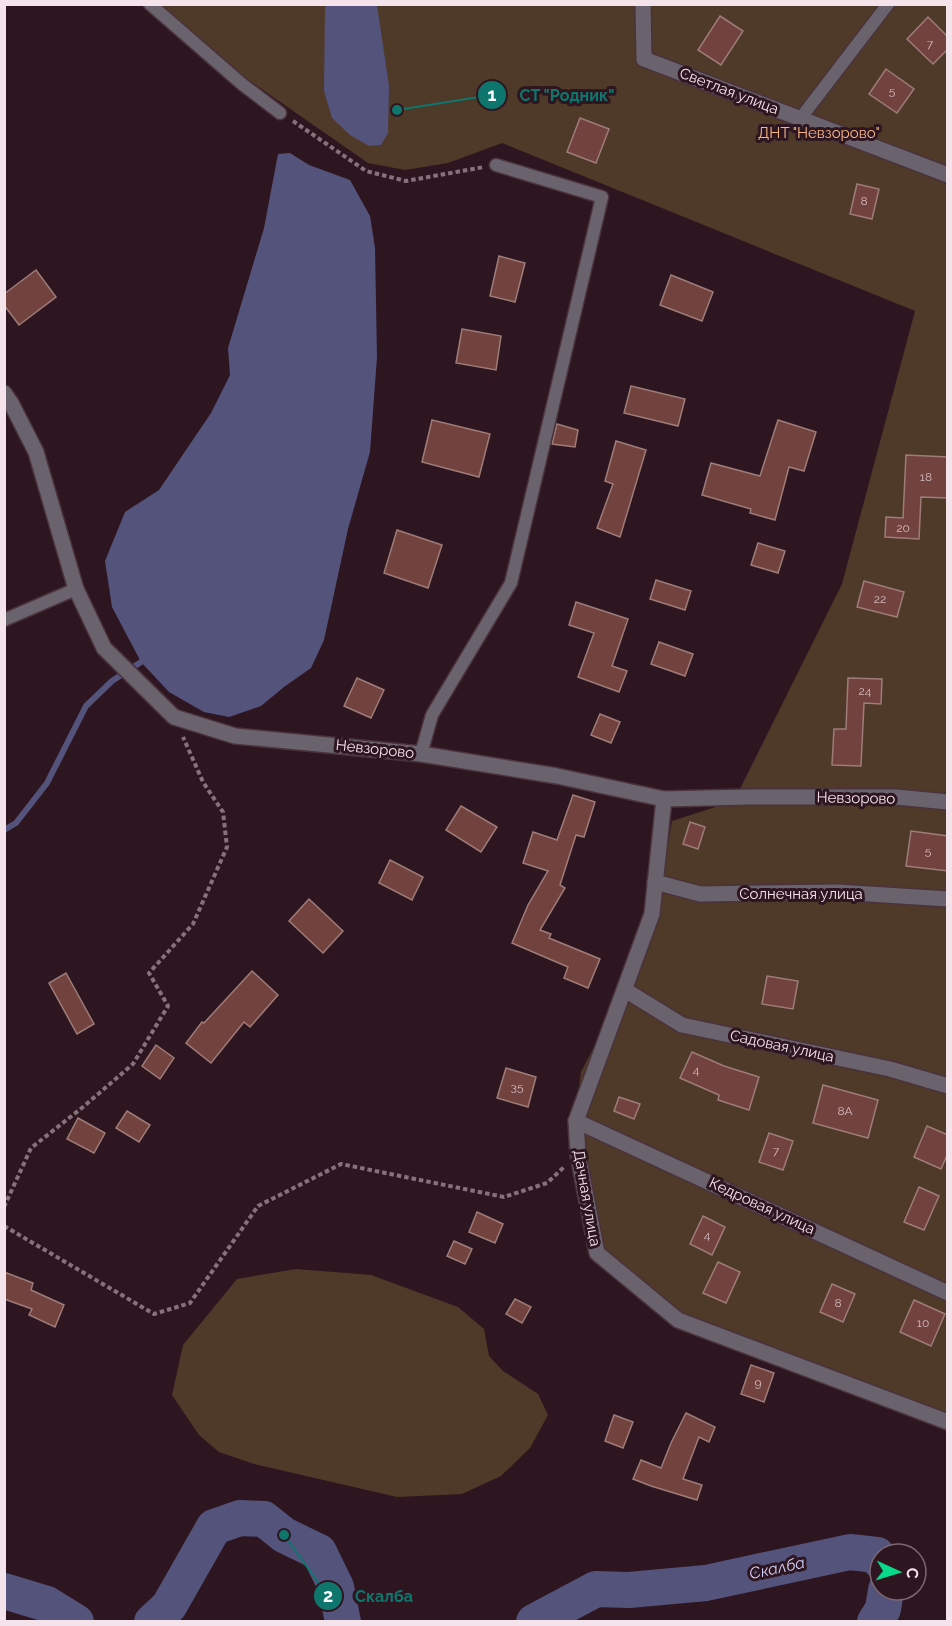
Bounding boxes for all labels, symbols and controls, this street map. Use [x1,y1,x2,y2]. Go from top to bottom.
house number: 7 [927,37,934,51]
street label: Светлая улица [677,64,781,118]
callout: СТ "Родник" [477,78,627,112]
text: 1 [488,84,497,105]
house number: 5 [889,84,896,98]
text: СТ "Родник" [520,86,614,105]
park label: ДНТ "Невзорово" [758,124,880,142]
house number: 8 [860,194,868,208]
house number: 18 [920,470,932,484]
house number: 20 [896,521,910,535]
house number: 22 [874,592,886,606]
house number: 24 [859,684,872,698]
street label: Невзорово [335,736,415,762]
street label: Невзорово [816,788,896,808]
house number: 5 [925,844,932,858]
street label: Солнечная улица [739,885,863,903]
street label: Садовая улица [728,1026,836,1066]
house number: 4 [693,1063,700,1077]
house number: 35 [511,1080,524,1094]
house number: 8А [837,1104,853,1118]
house number: 7 [773,1144,780,1158]
street label: Дачная улица [570,1148,604,1248]
street label: Кедровая улица [706,1174,818,1238]
house number: 4 [704,1228,711,1242]
house number: 8 [834,1296,842,1310]
house number: 10 [917,1316,929,1330]
house number: 9 [754,1376,762,1390]
north arrow [868,1542,928,1602]
water label: Скалба [747,1553,807,1583]
text: С [903,1567,922,1579]
callout: Скалба [313,1579,425,1613]
text: 2 [323,1585,333,1606]
text: Скалба [355,1587,413,1606]

